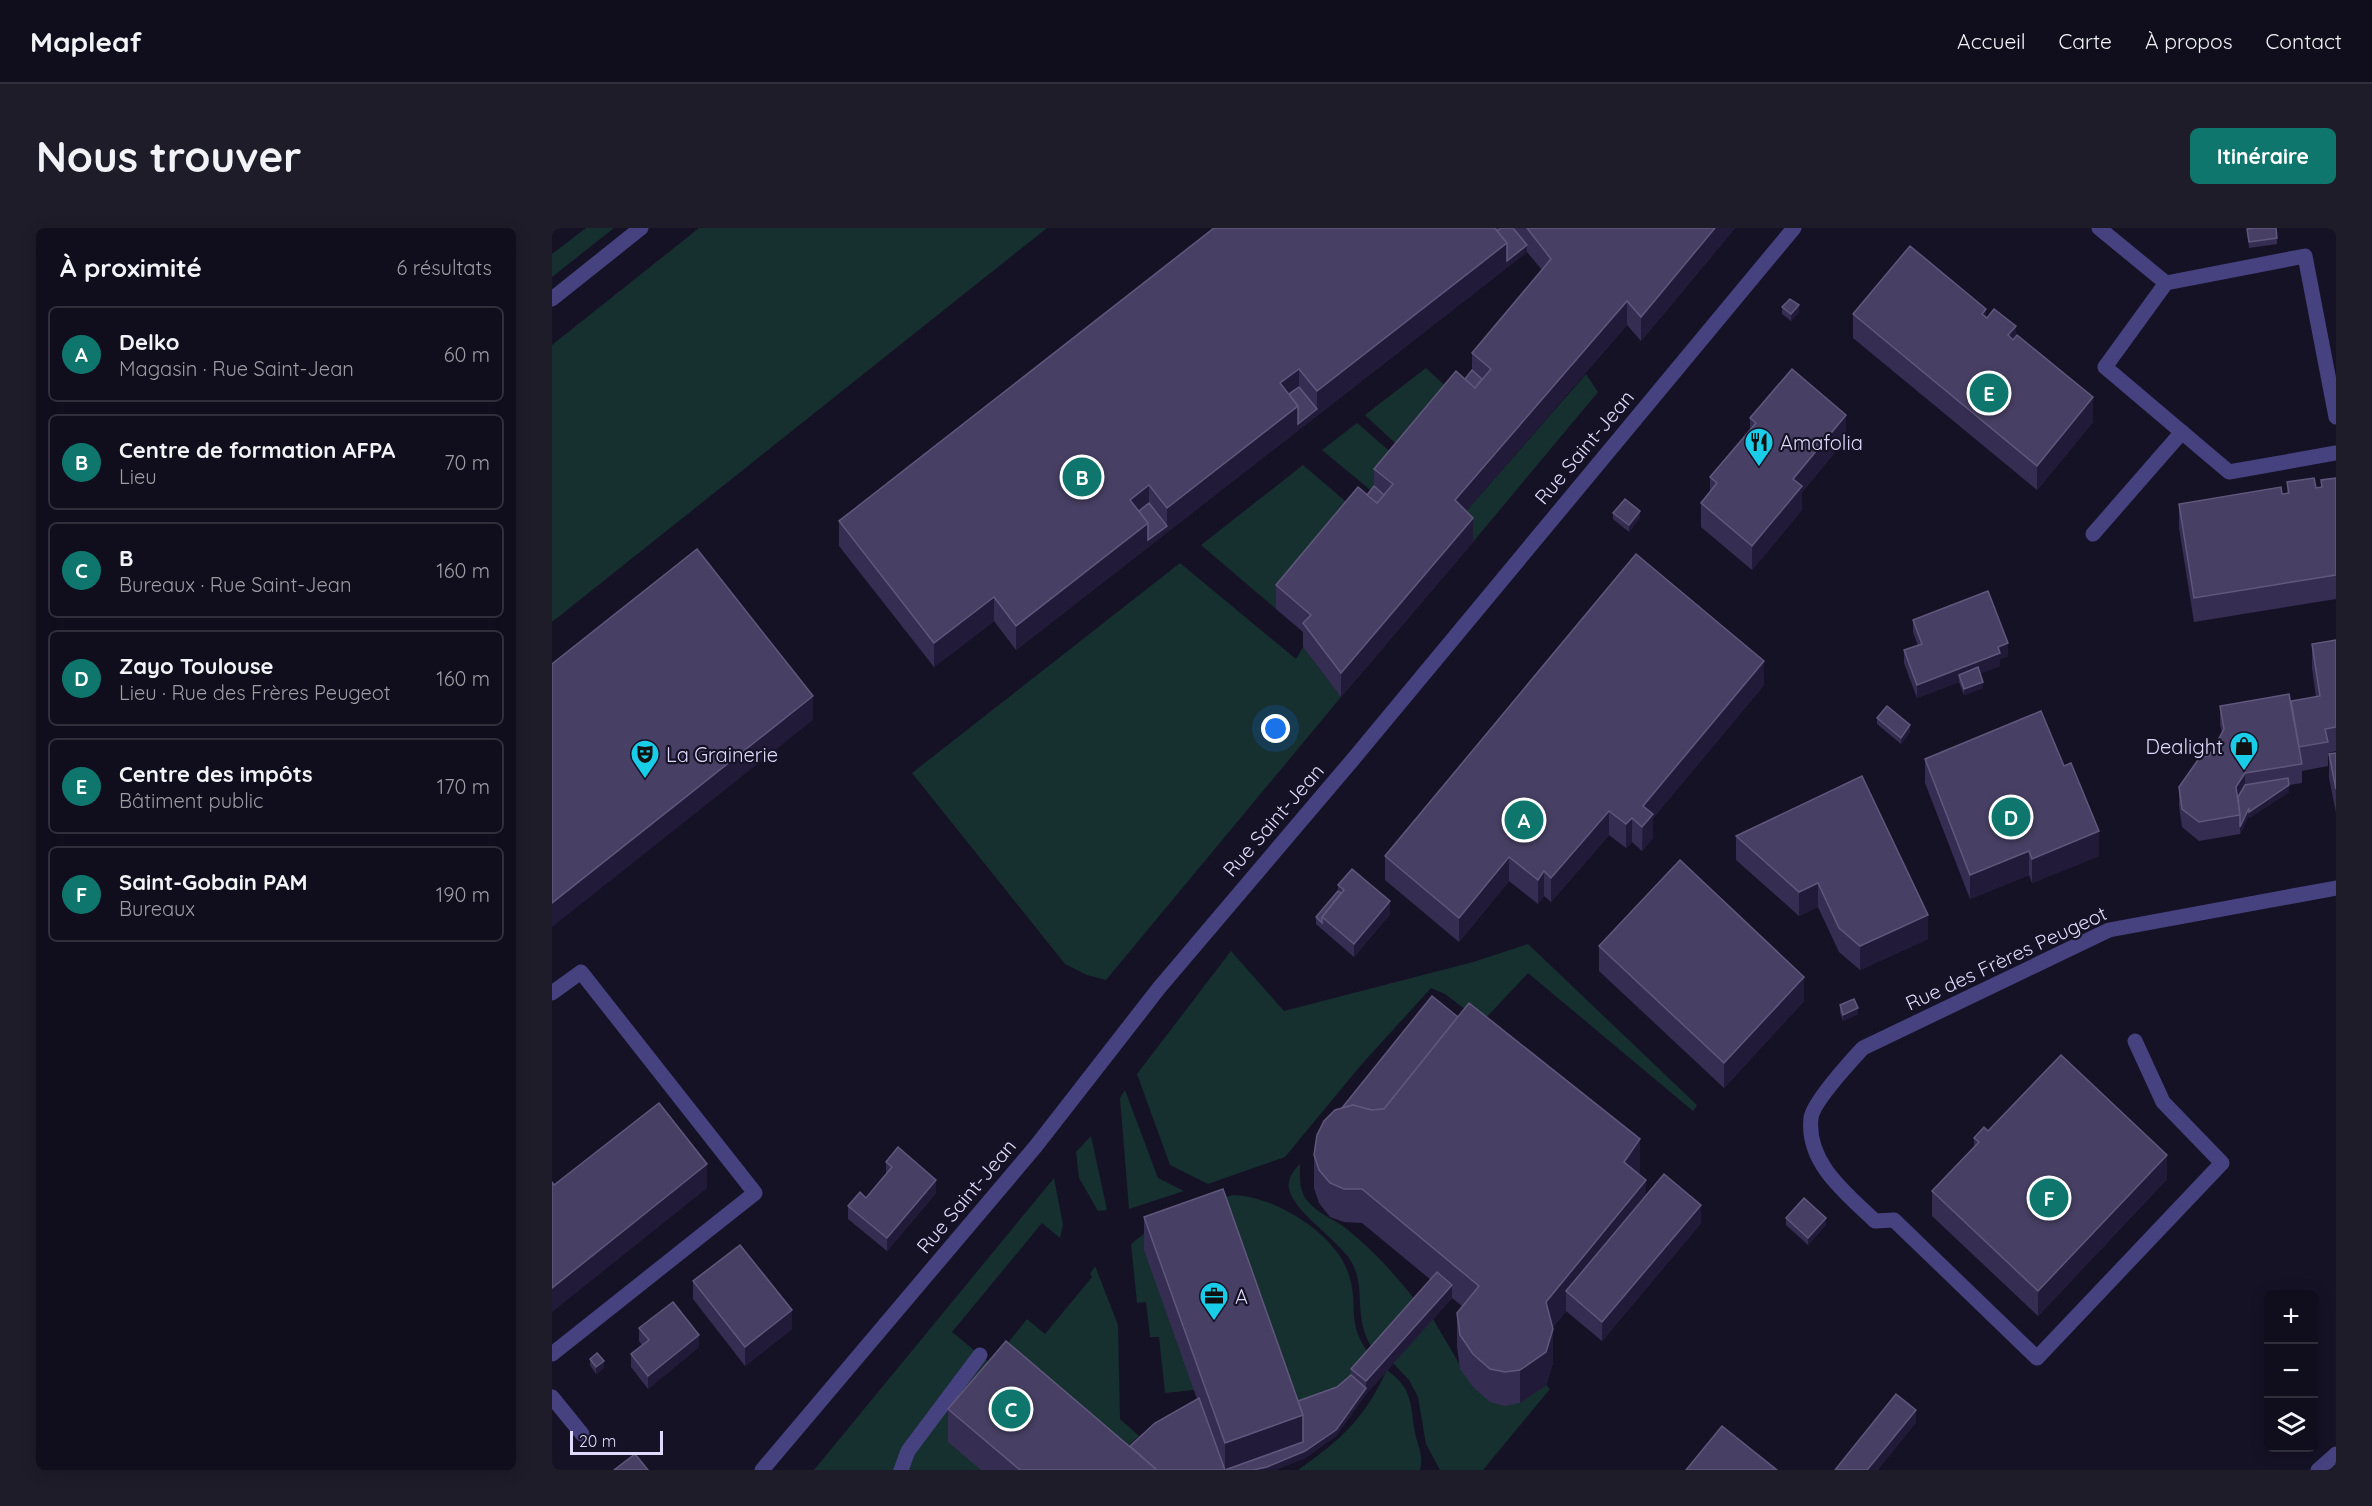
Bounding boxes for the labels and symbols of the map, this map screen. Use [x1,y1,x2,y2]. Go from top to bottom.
pin: E [1970,370,2008,416]
street label: Rue Saint-Jean [1529,385,1639,509]
restaurant icon: Amafolia [1743,426,1775,468]
place label: Amafolia [1780,430,1863,455]
pin: B [1062,454,1102,500]
your location [1261,714,1290,743]
shop icon: Dealight [2228,730,2260,772]
place label: Dealight [2145,734,2223,759]
theatre icon: La Grainerie [629,738,661,780]
place label: La Grainerie [666,742,778,767]
street label: Rue Saint-Jean [1217,758,1329,882]
pin: D [1992,794,2030,840]
pin: A [1504,798,1544,842]
street label: Rue des Frères Peugeot [1901,900,2111,1016]
street label: Rue Saint-Jean [911,1134,1021,1258]
pin: F [2030,1176,2068,1220]
office icon: A [1198,1280,1230,1322]
place label: A [1235,1284,1248,1309]
pin: C [992,1386,1030,1432]
scale bar [570,1428,663,1456]

